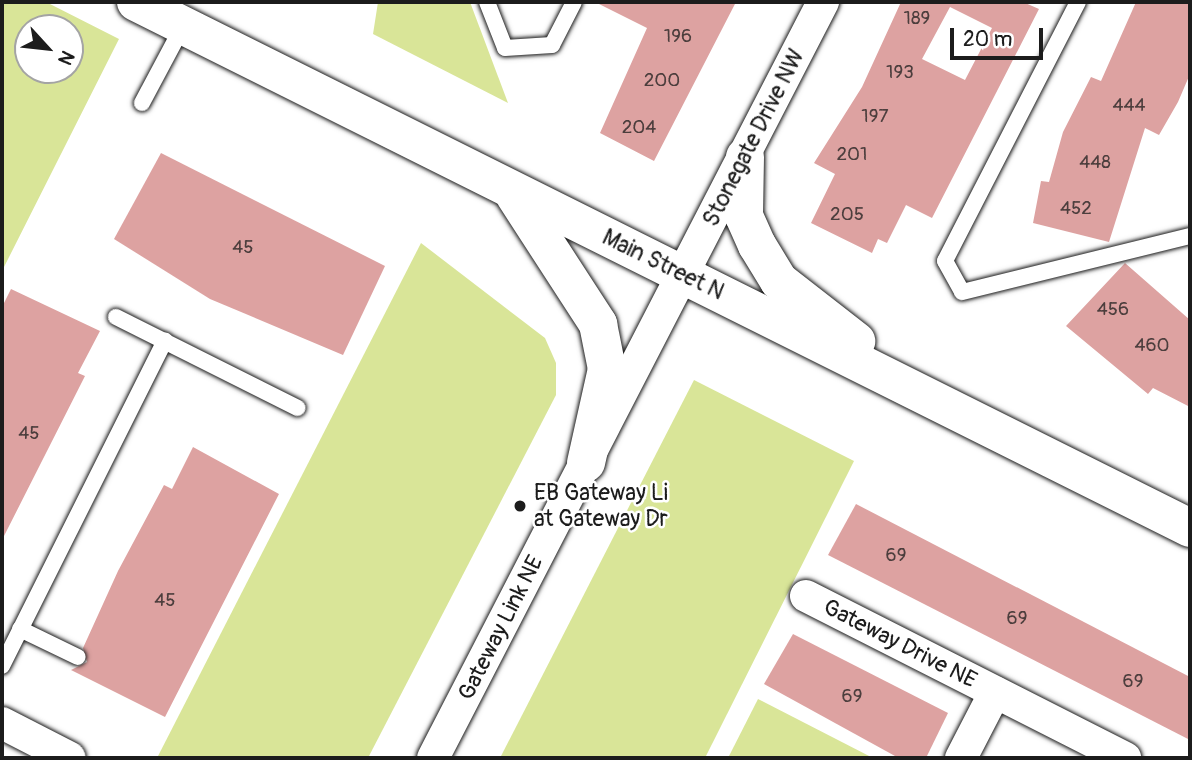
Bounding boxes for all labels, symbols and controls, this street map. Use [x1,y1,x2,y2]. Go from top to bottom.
house number: 189 [904,8,930,30]
north arrow [14,14,84,84]
scale bar [954,14,1047,58]
house number: 196 [664,26,692,48]
text: 20 m [963,26,1012,53]
street label: Stonegate Drive NW [697,45,811,231]
text: N [52,46,80,69]
house number: 193 [886,62,914,84]
house number: 200 [644,70,680,92]
house number: 444 [1112,95,1146,117]
house number: 197 [861,106,889,128]
house number: 204 [622,117,656,139]
house number: 201 [836,144,868,166]
house number: 448 [1079,152,1111,174]
house number: 452 [1060,198,1092,220]
house number: 205 [830,204,864,226]
street label: Main Street N [598,224,728,306]
house number: 45 [232,237,254,259]
house number: 456 [1097,299,1129,321]
house number: 460 [1134,335,1170,357]
house number: 45 [18,423,40,445]
place label: EB Gateway Li at Gateway Dr [534,479,668,533]
marker: EB Gateway Li at Gateway Dr [512,498,528,514]
house number: 69 [886,545,906,567]
street label: Gateway Link NE [453,551,549,705]
house number: 45 [154,590,176,612]
street label: Gateway Drive NE [819,593,981,695]
house number: 69 [1007,608,1027,630]
house number: 69 [1123,671,1143,693]
house number: 69 [842,686,862,708]

